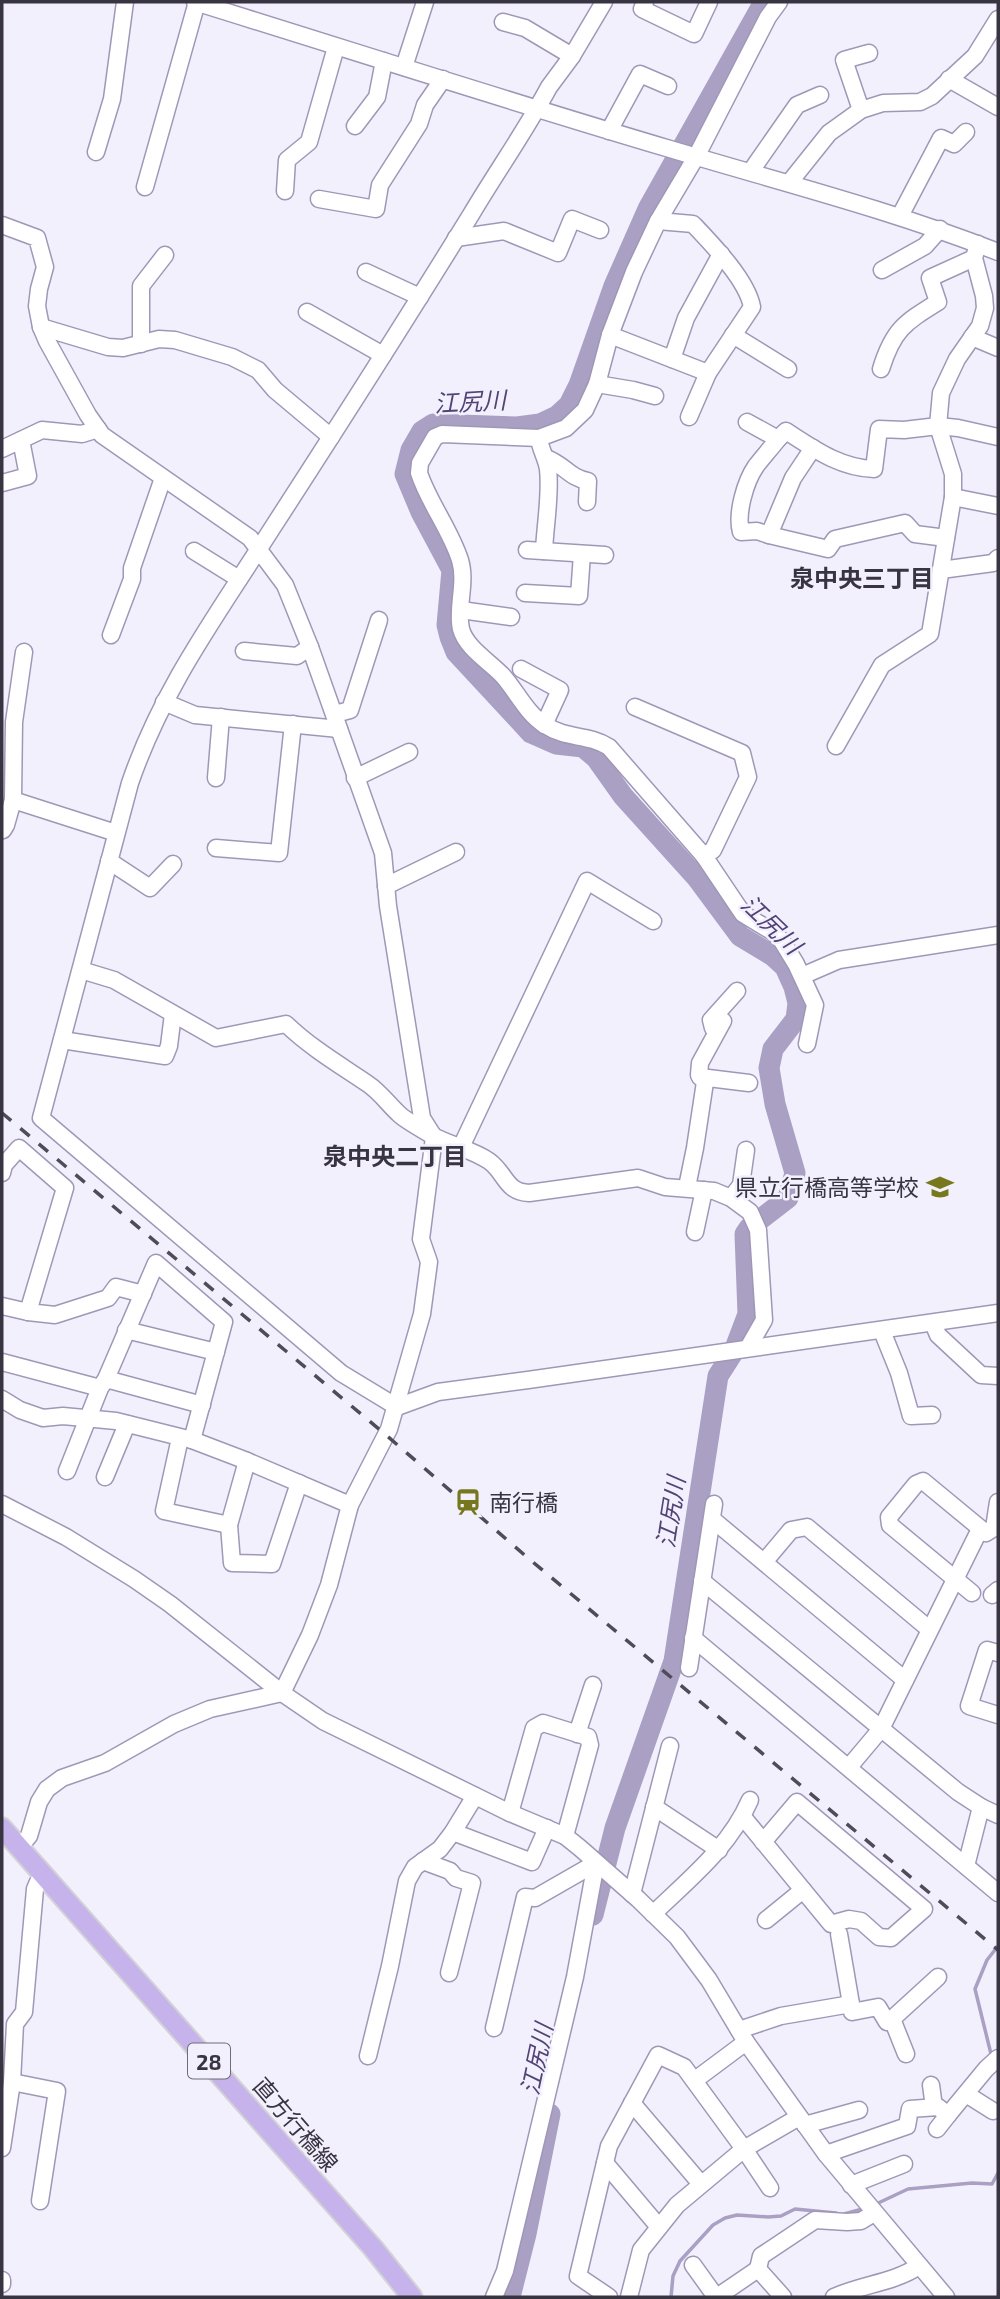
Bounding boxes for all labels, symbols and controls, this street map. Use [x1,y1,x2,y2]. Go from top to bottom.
water label: 江尻川 [433,384,510,417]
district label: 泉中央三丁目 [790,563,934,592]
water label: 江尻川 [736,889,810,962]
district label: 泉中央二丁目 [323,1141,467,1170]
school or university icon: 県立行橋高等学校 [925,1172,955,1202]
place label: 県立行橋高等学校 [735,1173,919,1201]
water label: 江尻川 [650,1471,690,1550]
station icon: 南行橋 [453,1487,483,1517]
place label: 南行橋 [489,1488,558,1516]
water label: 江尻川 [514,2018,558,2097]
road number: 28 [188,2044,230,2078]
street label: 直方行橋線 [248,2071,344,2177]

